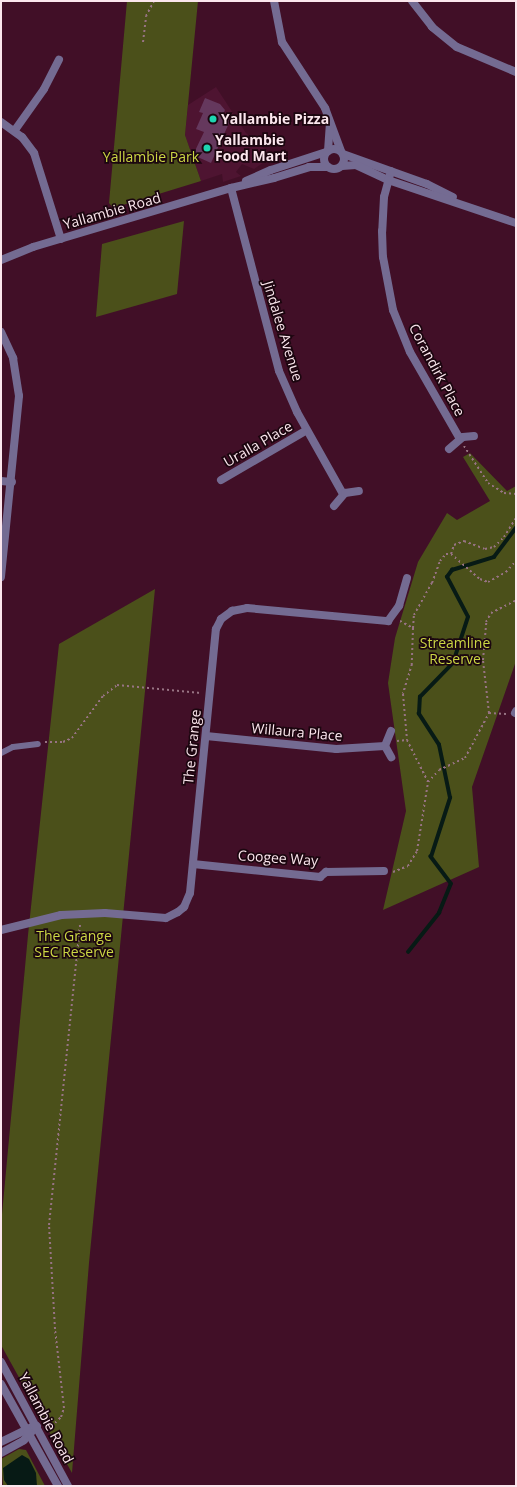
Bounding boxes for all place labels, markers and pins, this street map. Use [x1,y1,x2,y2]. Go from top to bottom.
place label: Yallambie Pizza [221,111,329,127]
marker: Yallambie Pizza [208,114,218,124]
place label: Yallambie Food Mart [215,132,287,164]
marker: Yallambie Food Mart [202,143,212,153]

